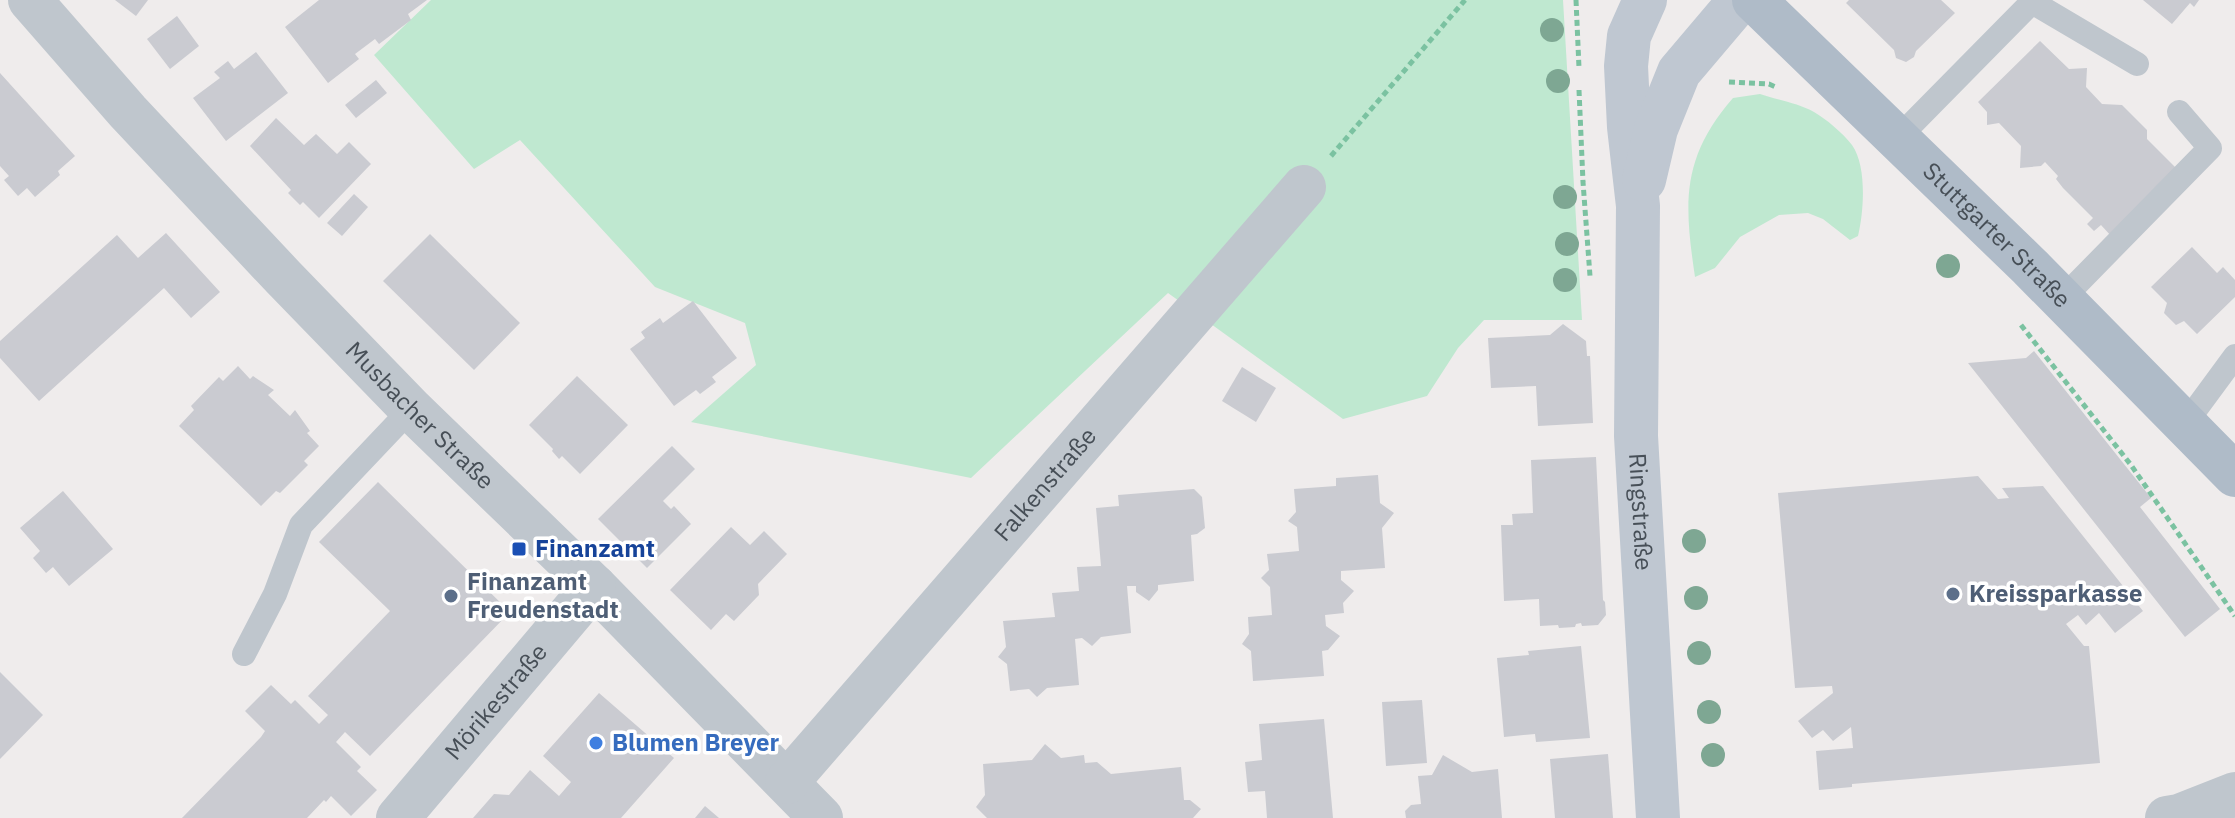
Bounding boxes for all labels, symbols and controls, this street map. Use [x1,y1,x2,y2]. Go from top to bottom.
street label: Stuttgarter Straße [1916,155,2078,314]
street label: Musbacher Straße [339,334,502,496]
street label: Falkenstraße [986,420,1103,548]
street label: Ringstraße [1622,452,1661,571]
place label: Finanzamt [535,532,655,564]
marker: Finanzamt [510,540,528,558]
place label: Finanzamt Freudenstadt [467,565,619,625]
place label: Kreissparkasse [1969,577,2142,609]
marker: Kreissparkasse [1944,585,1962,603]
marker: Finanzamt Freudenstadt [442,587,460,605]
street label: Mörikestraße [437,636,554,766]
place label: Blumen Breyer [612,726,780,758]
marker: Blumen Breyer [587,734,605,752]

